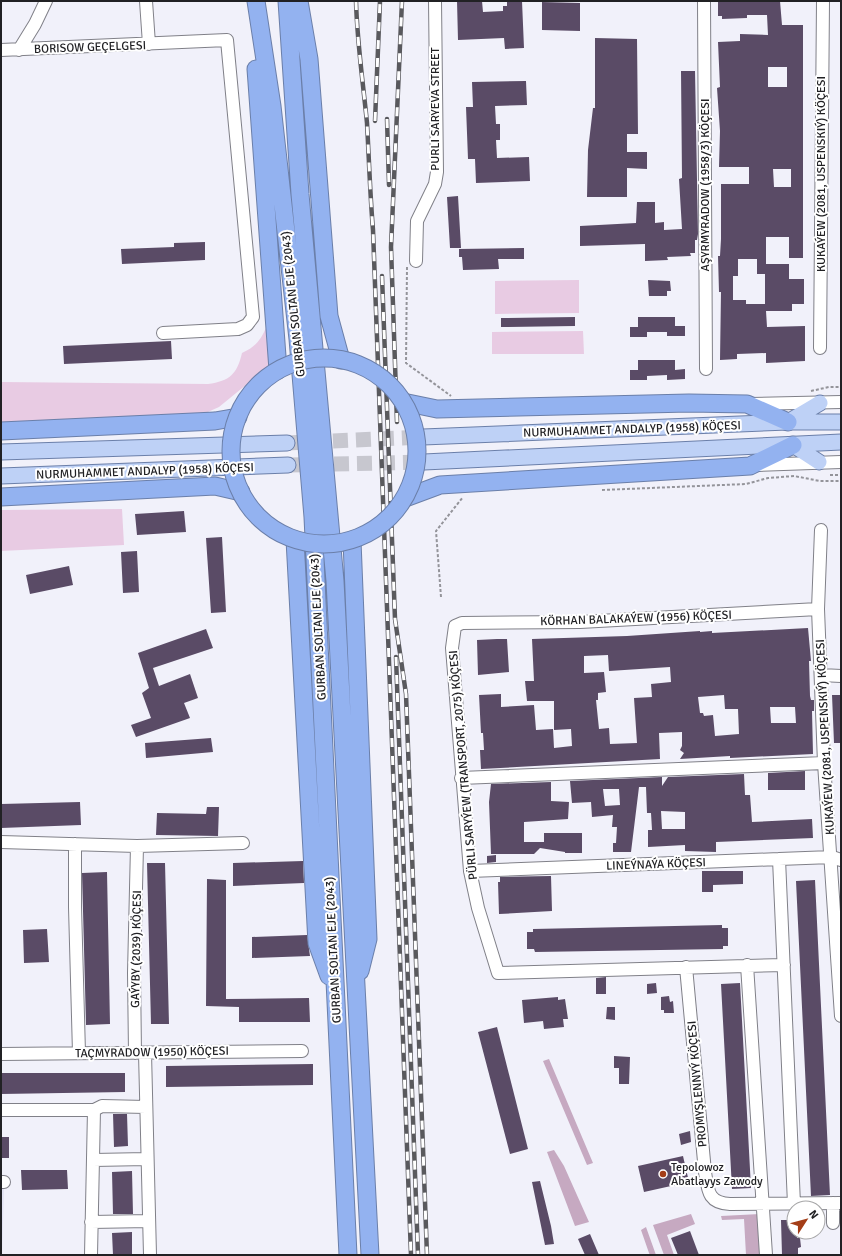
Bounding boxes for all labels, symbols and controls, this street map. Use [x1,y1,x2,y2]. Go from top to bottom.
street label: BORISOW GEÇELGESI [34,38,146,57]
street label: PURLI SARYEVA STREET [428,47,443,171]
street label: KUKAÝEW (2081, USPENSKIÝ) KÖÇESI [814,76,829,272]
street label: AŞYRMYRADOW (1958/3) KÖÇESI [698,99,713,271]
street label: GURBAN SOLTAN EJE (2043) [278,230,309,378]
street label: NURMUHAMMET ANDALYP (1958) KÖÇESI [523,418,741,441]
street label: NURMUHAMMET ANDALYP (1958) KÖÇESI [36,460,254,483]
street label: GURBAN SOLTAN EJE (2043) [307,553,330,701]
street label: KÖRHAN BALAKAÝEW (1956) KÖÇESI [540,608,732,629]
street label: KUKAÝEW (2081, USPENSKIÝ) KÖÇESI [813,639,838,835]
street label: PÜRLI SARYÝEW (TRANSPORT, 2075) KÖÇESI [446,650,481,880]
street label: LINEÝNAÝA KÖÇESI [606,855,706,874]
street label: GURBAN SOLTAN EJE (2043) [322,876,345,1024]
street label: GAÝYBY (2039) KÖÇESI [128,890,145,1008]
street label: PROMYŞLENNYÝ KÖÇESI [685,1020,710,1148]
street label: TAÇMYRADOW (1950) KÖÇESI [75,1044,229,1061]
place label: Tepolowoz Abatlayys Zawody [671,1160,763,1189]
marker: Tepolowoz Abatlayys Zawody [658,1169,668,1179]
north arrow [786,1200,826,1240]
text: N [806,1207,821,1221]

